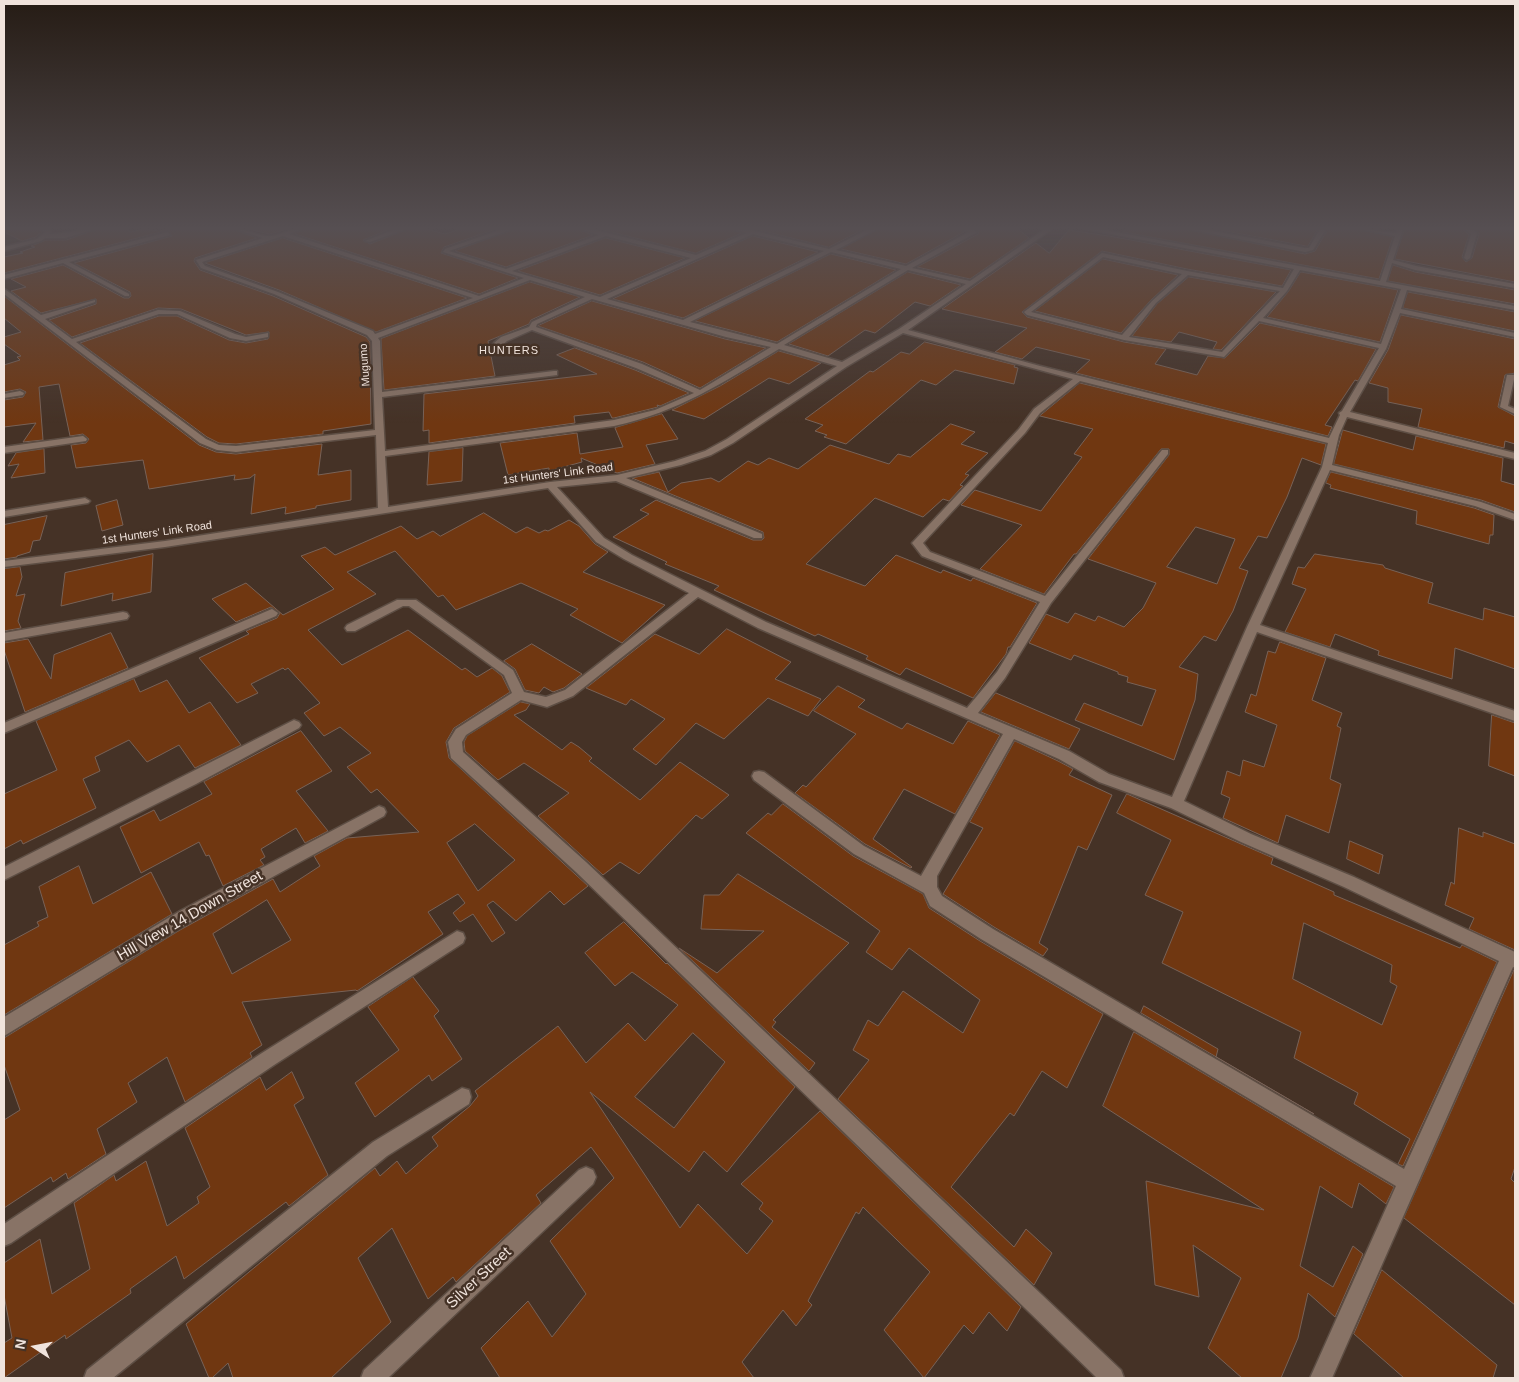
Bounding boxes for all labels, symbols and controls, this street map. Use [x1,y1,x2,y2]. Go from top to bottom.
street label: Mugumo [357,343,373,387]
district label: HUNTERS [478,344,540,358]
street label: 1st Hunters' Link Road [502,461,614,487]
street label: 1st Hunters' Link Road [101,519,213,547]
street label: Hill View 14 Down Street [114,867,266,965]
street label: Silver Street [443,1244,515,1312]
north arrow [10,1322,60,1372]
text: N [11,1338,29,1351]

